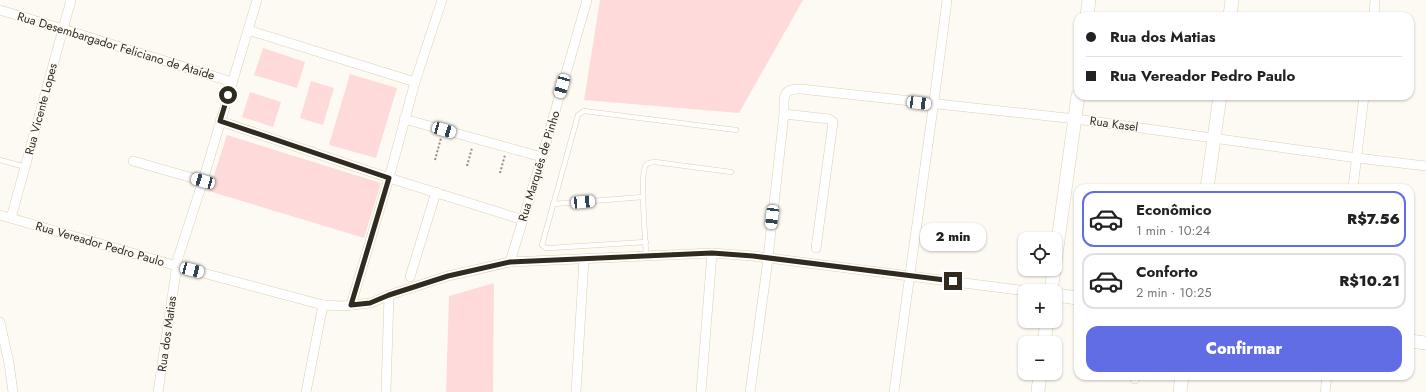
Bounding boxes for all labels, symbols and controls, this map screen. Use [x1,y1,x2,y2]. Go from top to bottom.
street label: Rua Desembargador Feliciano de Ataíde [15,7,217,85]
text: Rua dos Matias [1110,26,1216,48]
street label: Rua Vicente Lopes [20,61,62,157]
text: Rua Vereador Pedro Paulo [1110,65,1295,87]
car [553,73,571,99]
route start [219,86,237,104]
car [906,96,932,110]
street label: Rua Marquês de Pinho [514,108,565,224]
street label: Rua Kasel [1089,112,1139,136]
car [431,121,457,139]
car [190,172,216,190]
car [571,195,595,209]
text: Econômico [1136,199,1211,221]
icon: car [1088,201,1124,237]
car [765,204,779,230]
text: R$7.56 [1347,208,1400,230]
street label: Rua Vereador Pedro Paulo [33,217,167,271]
text: 1 min · 10:24 [1136,221,1210,240]
callout: 2 min [920,223,986,251]
text: 2 min [936,227,970,246]
map controls [1018,232,1062,380]
button: locate [1018,232,1062,276]
car [179,261,205,279]
text: Conforto [1136,261,1198,283]
icon: car [1088,263,1124,299]
text: R$10.21 [1339,270,1400,292]
route end [944,272,962,290]
text: 2 min · 10:25 [1136,283,1212,302]
button: + [1018,284,1062,328]
street label: Rua dos Matias [153,295,181,373]
button: Confirmar [1086,326,1402,372]
button: − [1018,336,1062,380]

